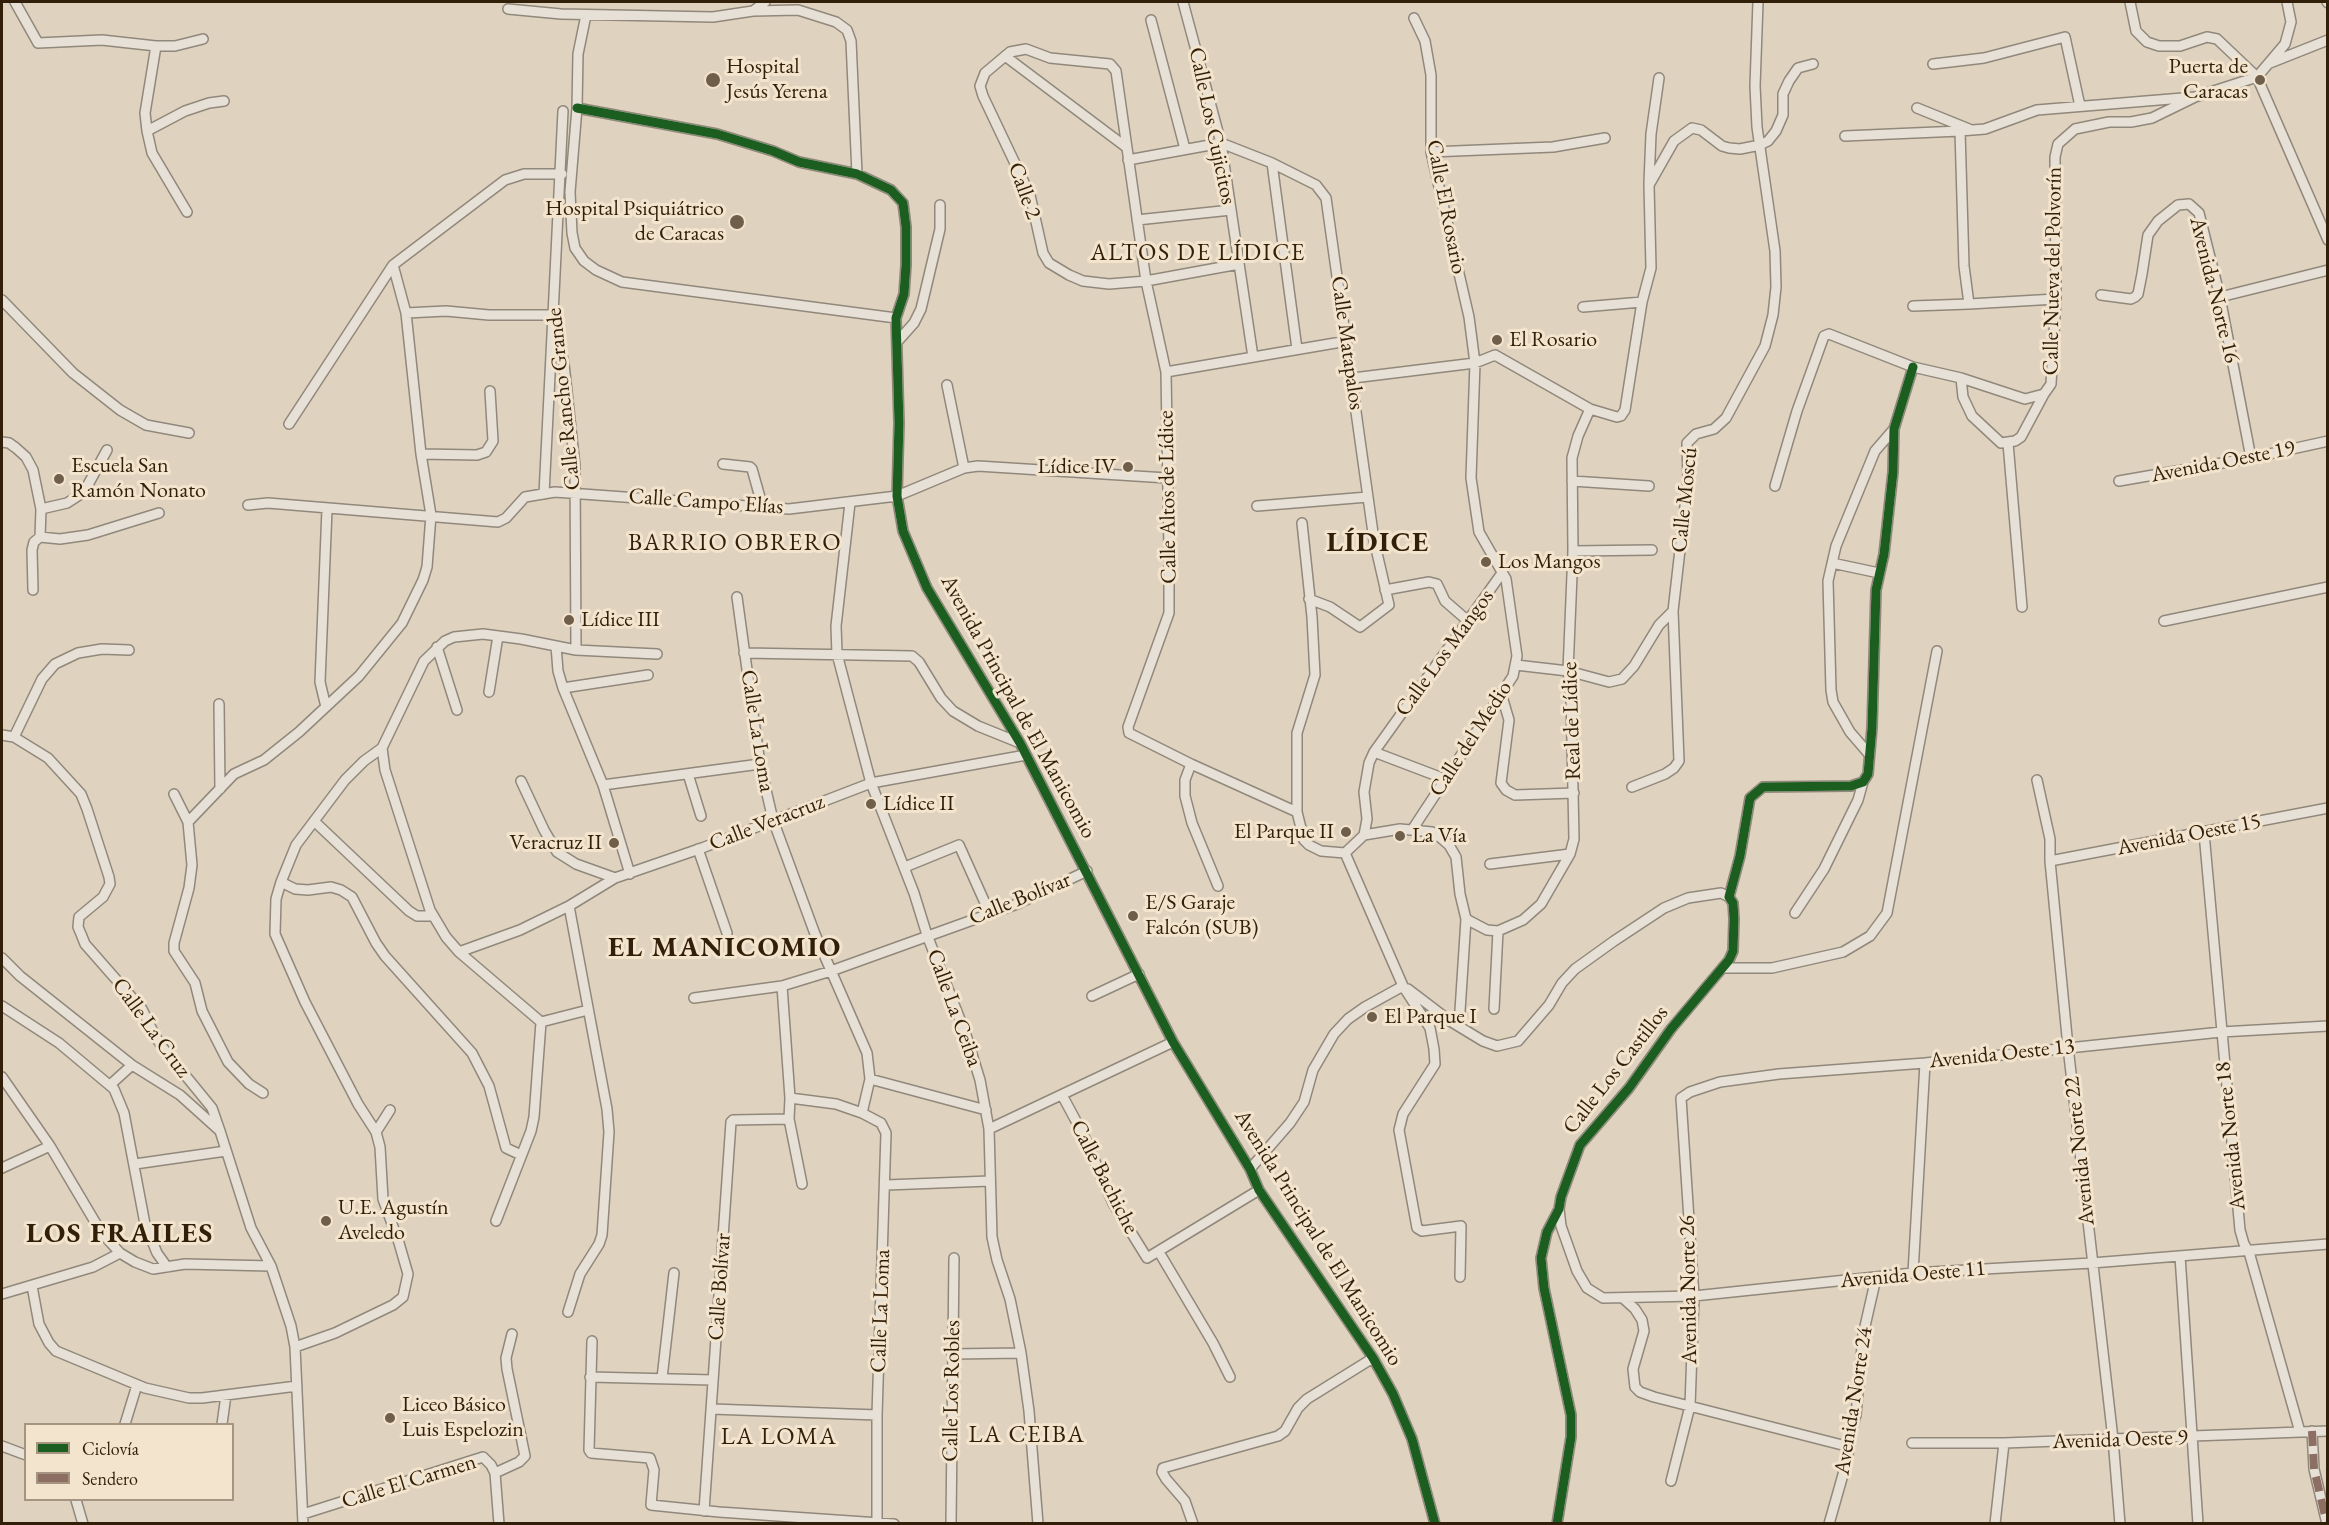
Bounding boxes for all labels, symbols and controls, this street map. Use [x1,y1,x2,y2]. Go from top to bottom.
street label: Calle Los Cujicitos [1182,45,1242,207]
place label: Hospital Jesús Yerena [726,54,828,106]
place label: Puerta de Caracas [2169,54,2248,106]
marker: Hospital Jesús Yerena [704,71,722,89]
marker: Puerta de Caracas [2253,73,2267,87]
street label: Calle El Rosario [1420,138,1472,276]
street label: Calle 2 [1002,159,1046,223]
street label: Calle Nueva del Polvorín [2038,166,2068,376]
place label: Hospital Psiquiátrico de Caracas [545,196,724,248]
marker: Hospital Psiquiátrico de Caracas [728,213,746,231]
street label: Avenida Norte 16 [2183,214,2245,366]
district label: ALTOS DE LÍDICE [1090,239,1306,267]
street label: Calle Matapalos [1325,274,1369,412]
street label: Calle Rancho Grande [541,307,587,491]
place label: El Rosario [1509,327,1597,353]
marker: El Rosario [1490,333,1504,347]
street label: Calle Altos de Lídice [1153,410,1183,584]
street label: Avenida Oeste 19 [2149,435,2297,489]
street label: Calle Moscú [1666,446,1704,554]
place label: Escuela San Ramón Nonato [71,453,206,505]
place label: Lídice IV [1037,454,1116,480]
marker: Lídice IV [1121,460,1135,474]
marker: Escuela San Ramón Nonato [52,472,66,486]
street label: Calle Campo Elías [628,483,784,521]
district label: LÍDICE [1326,526,1430,560]
district label: BARRIO OBRERO [628,529,842,557]
place label: Los Mangos [1498,549,1601,575]
marker: Los Mangos [1479,555,1493,569]
street label: Avenida Principal de El Manicomio [934,571,1102,843]
street label: Calle Los Mangos [1390,584,1500,722]
place label: Lídice III [581,607,660,633]
marker: Lídice III [562,613,576,627]
street label: Real de Lídice [1557,661,1587,781]
street label: Calle La Loma [734,668,780,794]
street label: Calle del Medio [1424,676,1518,802]
street label: Calle Veracruz [706,789,828,857]
place label: Lídice II [883,791,954,817]
marker: Lídice II [864,797,878,811]
street label: Avenida Oeste 15 [2115,808,2263,862]
place label: El Parque II [1234,819,1334,845]
place label: La Vía [1412,823,1467,849]
marker: El Parque II [1339,825,1353,839]
marker: La Vía [1393,829,1407,843]
place label: Veracruz II [509,830,602,856]
marker: Veracruz II [607,836,621,850]
street label: Calle Bolívar [965,867,1075,931]
place label: E/S Garaje Falcón (SUB) [1145,890,1258,942]
marker: E/S Garaje Falcón (SUB) [1126,909,1140,923]
district label: EL MANICOMIO [608,931,842,965]
street label: Calle La Ceiba [921,946,987,1070]
street label: Calle La Cruz [106,973,196,1083]
street label: Calle Los Castillos [1558,1001,1674,1139]
place label: El Parque I [1384,1004,1477,1030]
marker: El Parque I [1365,1010,1379,1024]
street label: Avenida Oeste 13 [1928,1033,2076,1075]
street label: Avenida Norte 18 [2210,1060,2252,1212]
street label: Avenida Norte 22 [2059,1075,2101,1227]
street label: Avenida Principal de El Manicomio [1228,1105,1408,1371]
street label: Calle Bachiche [1064,1116,1144,1238]
place label: U.E. Agustín Aveledo [338,1195,449,1246]
marker: U.E. Agustín Aveledo [319,1214,333,1228]
street label: Avenida Norte 26 [1674,1215,1704,1365]
district label: LOS FRAILES [26,1217,214,1251]
street label: Calle Bolívar [703,1232,737,1342]
street label: Calle La Loma [866,1249,896,1373]
street label: Avenida Oeste 11 [1839,1255,1987,1295]
street label: Calle Los Robles [938,1320,966,1462]
street label: Avenida Norte 24 [1829,1325,1879,1477]
place label: Liceo Básico Luis Espelozin [402,1392,524,1444]
marker: Liceo Básico Luis Espelozin [383,1411,397,1425]
district label: LA CEIBA [969,1421,1085,1449]
legend [24,1423,234,1501]
district label: LA LOMA [721,1423,837,1451]
street label: Avenida Oeste 9 [2052,1424,2188,1456]
text: Ciclovía [82,1437,139,1460]
street label: Calle El Carmen [339,1449,479,1515]
text: Sendero [82,1467,138,1490]

